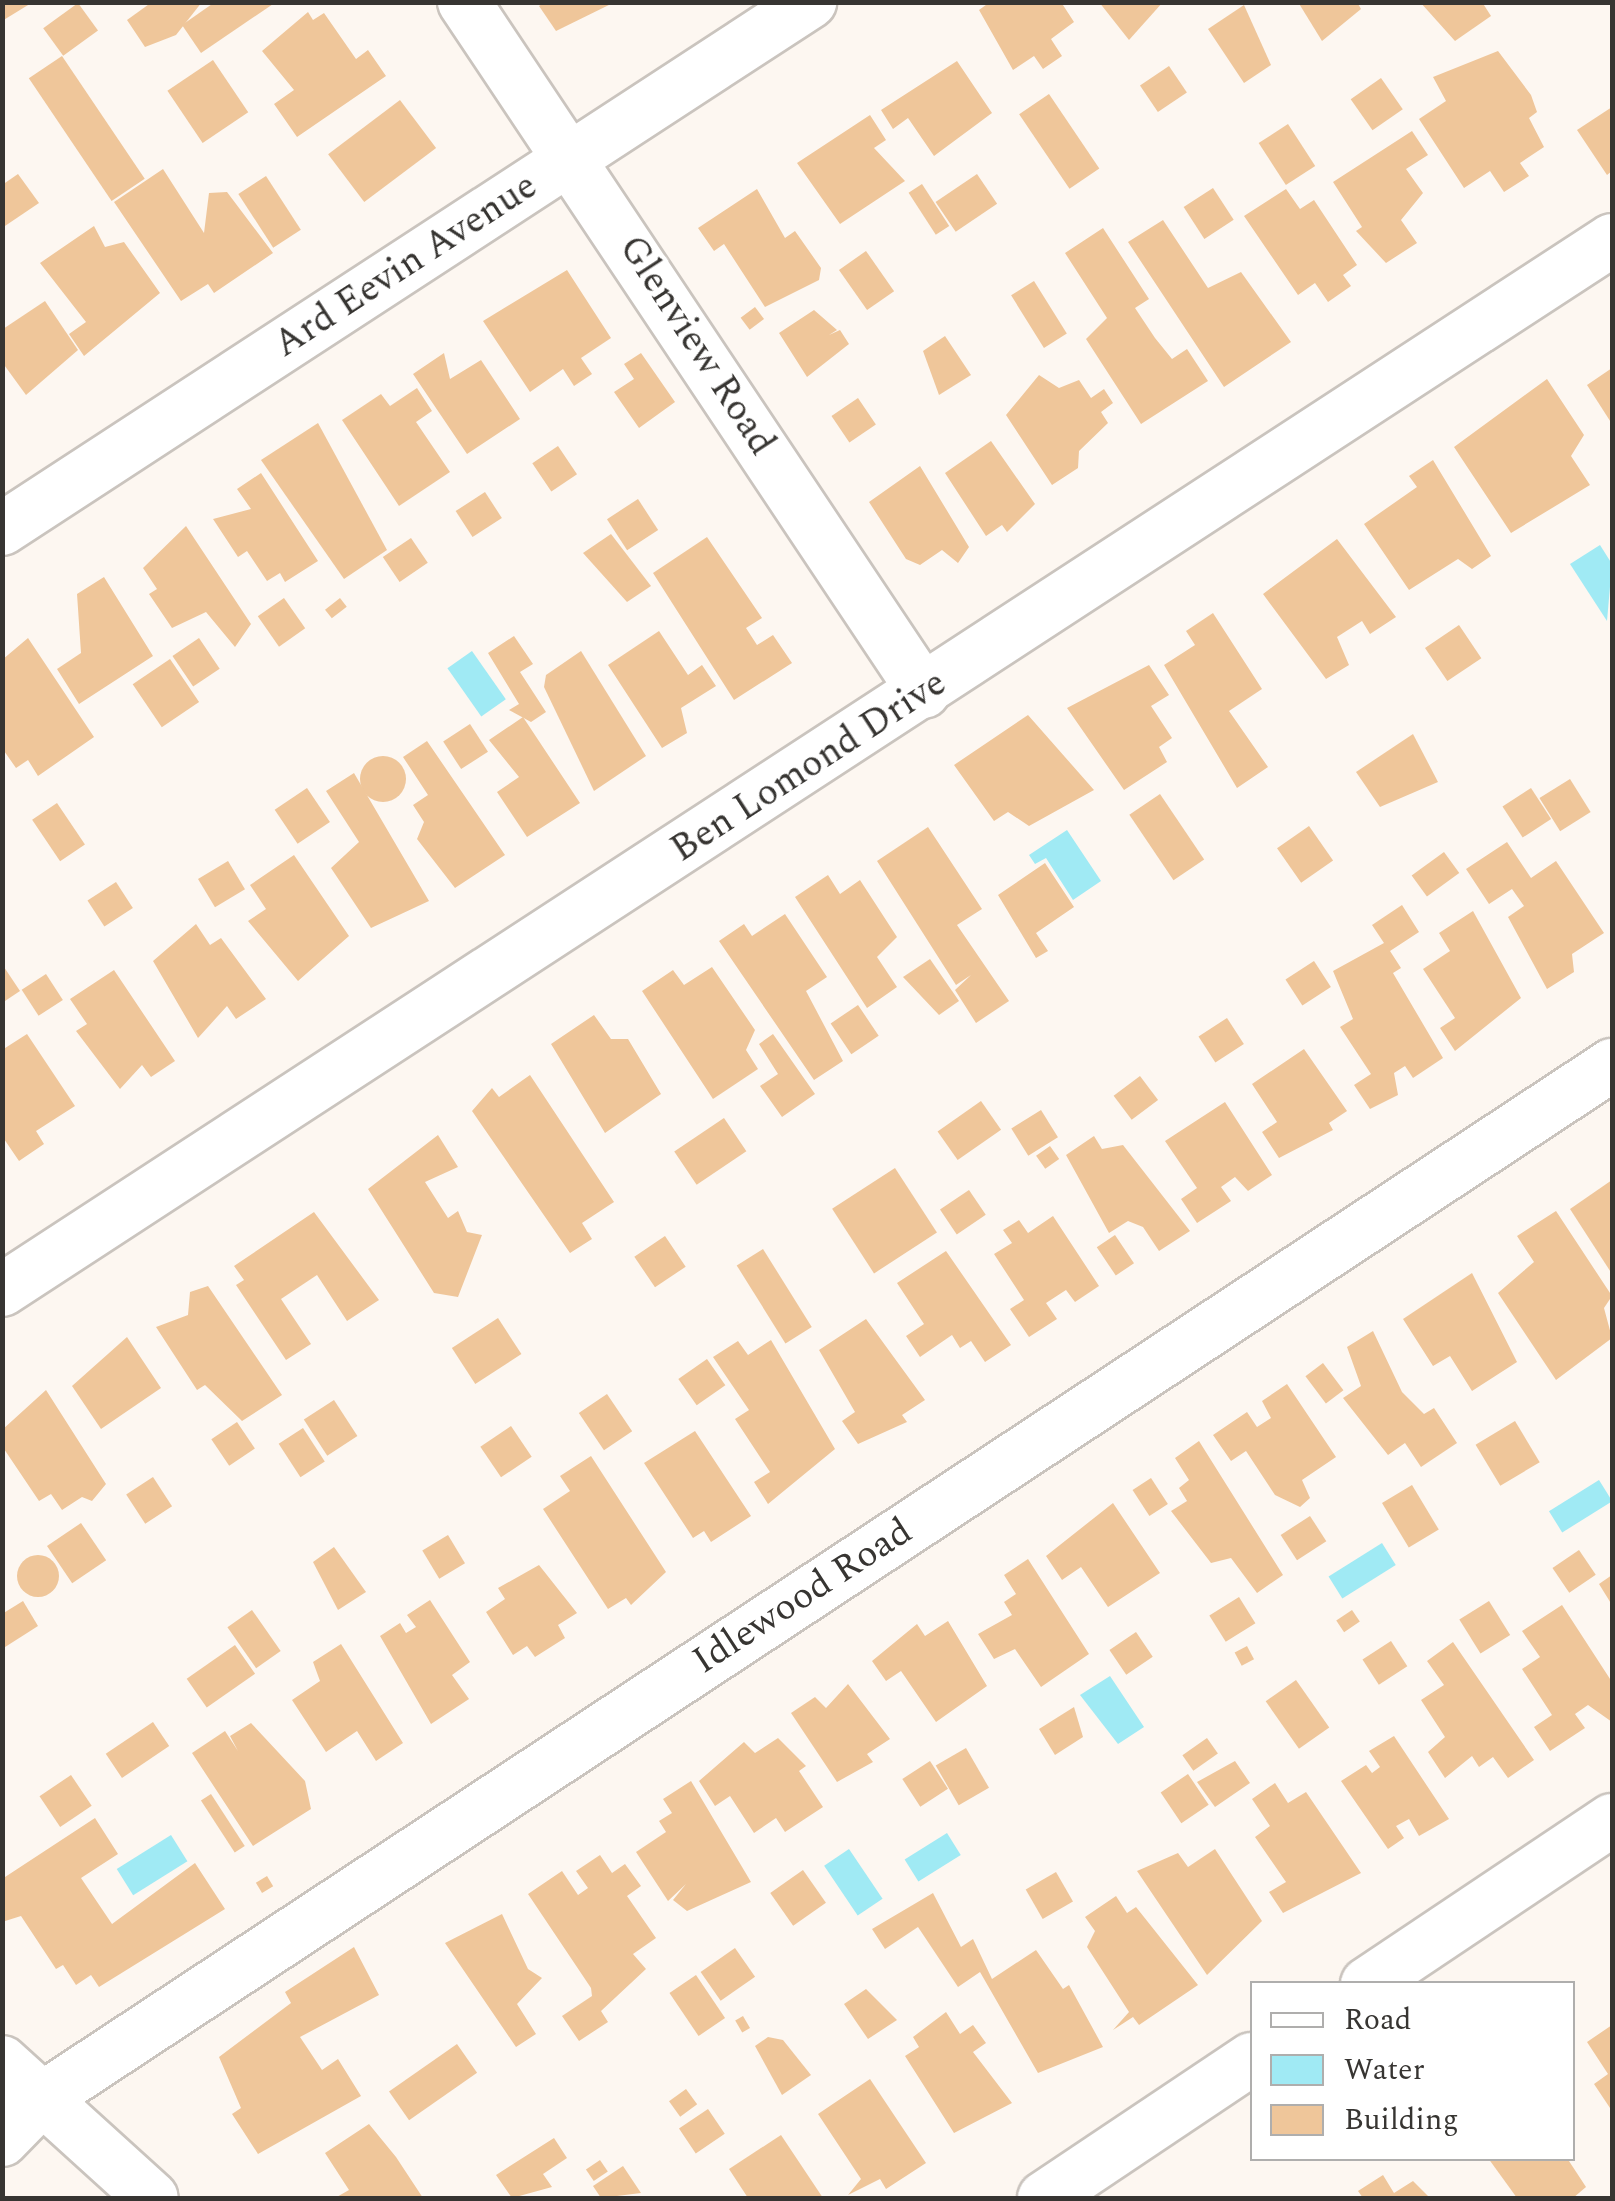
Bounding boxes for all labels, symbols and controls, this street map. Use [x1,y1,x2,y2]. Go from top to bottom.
street label: Ard Eevin Avenue [266,164,546,368]
street label: Glenview Road [608,228,784,464]
street label: Ben Lomond Drive [663,661,955,873]
street label: Idlewood Road [685,1509,921,1685]
legend [1250,1981,1575,2161]
text: Road [1344,1997,1412,2043]
text: Water [1344,2047,1425,2093]
text: Building [1344,2097,1459,2143]

